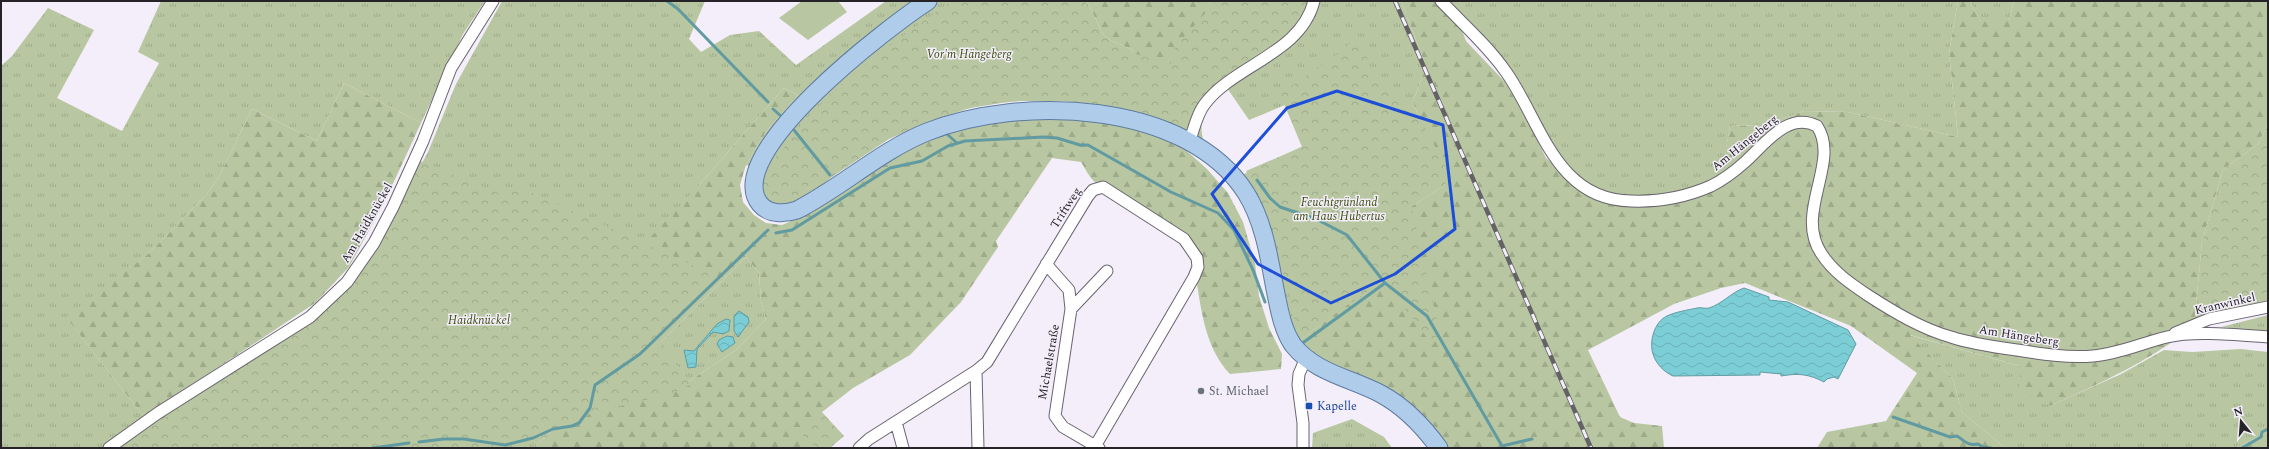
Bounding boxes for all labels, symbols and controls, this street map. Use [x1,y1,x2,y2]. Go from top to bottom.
park label: Vor'm Hängeberg [926,45,1012,64]
street label: Am Hängeberg [1708,110,1782,176]
street label: Am Haidknückel [336,179,398,267]
street label: Triftweg [1046,184,1086,232]
park label: Feuchtgrünland am Haus Hubertus [1293,193,1385,226]
street label: Kranwinkel [2193,288,2257,320]
park label: Haidknückel [448,311,510,330]
street label: Am Hängeberg [1978,320,2060,352]
street label: Michaelstraße [1033,323,1065,401]
place label: St. Michael [1209,382,1269,401]
marker: St. Michael [1196,386,1206,396]
place label: Kapelle [1317,397,1357,416]
marker: Kapelle [1304,401,1314,411]
north arrow [2221,401,2261,441]
text: N [2231,402,2245,421]

